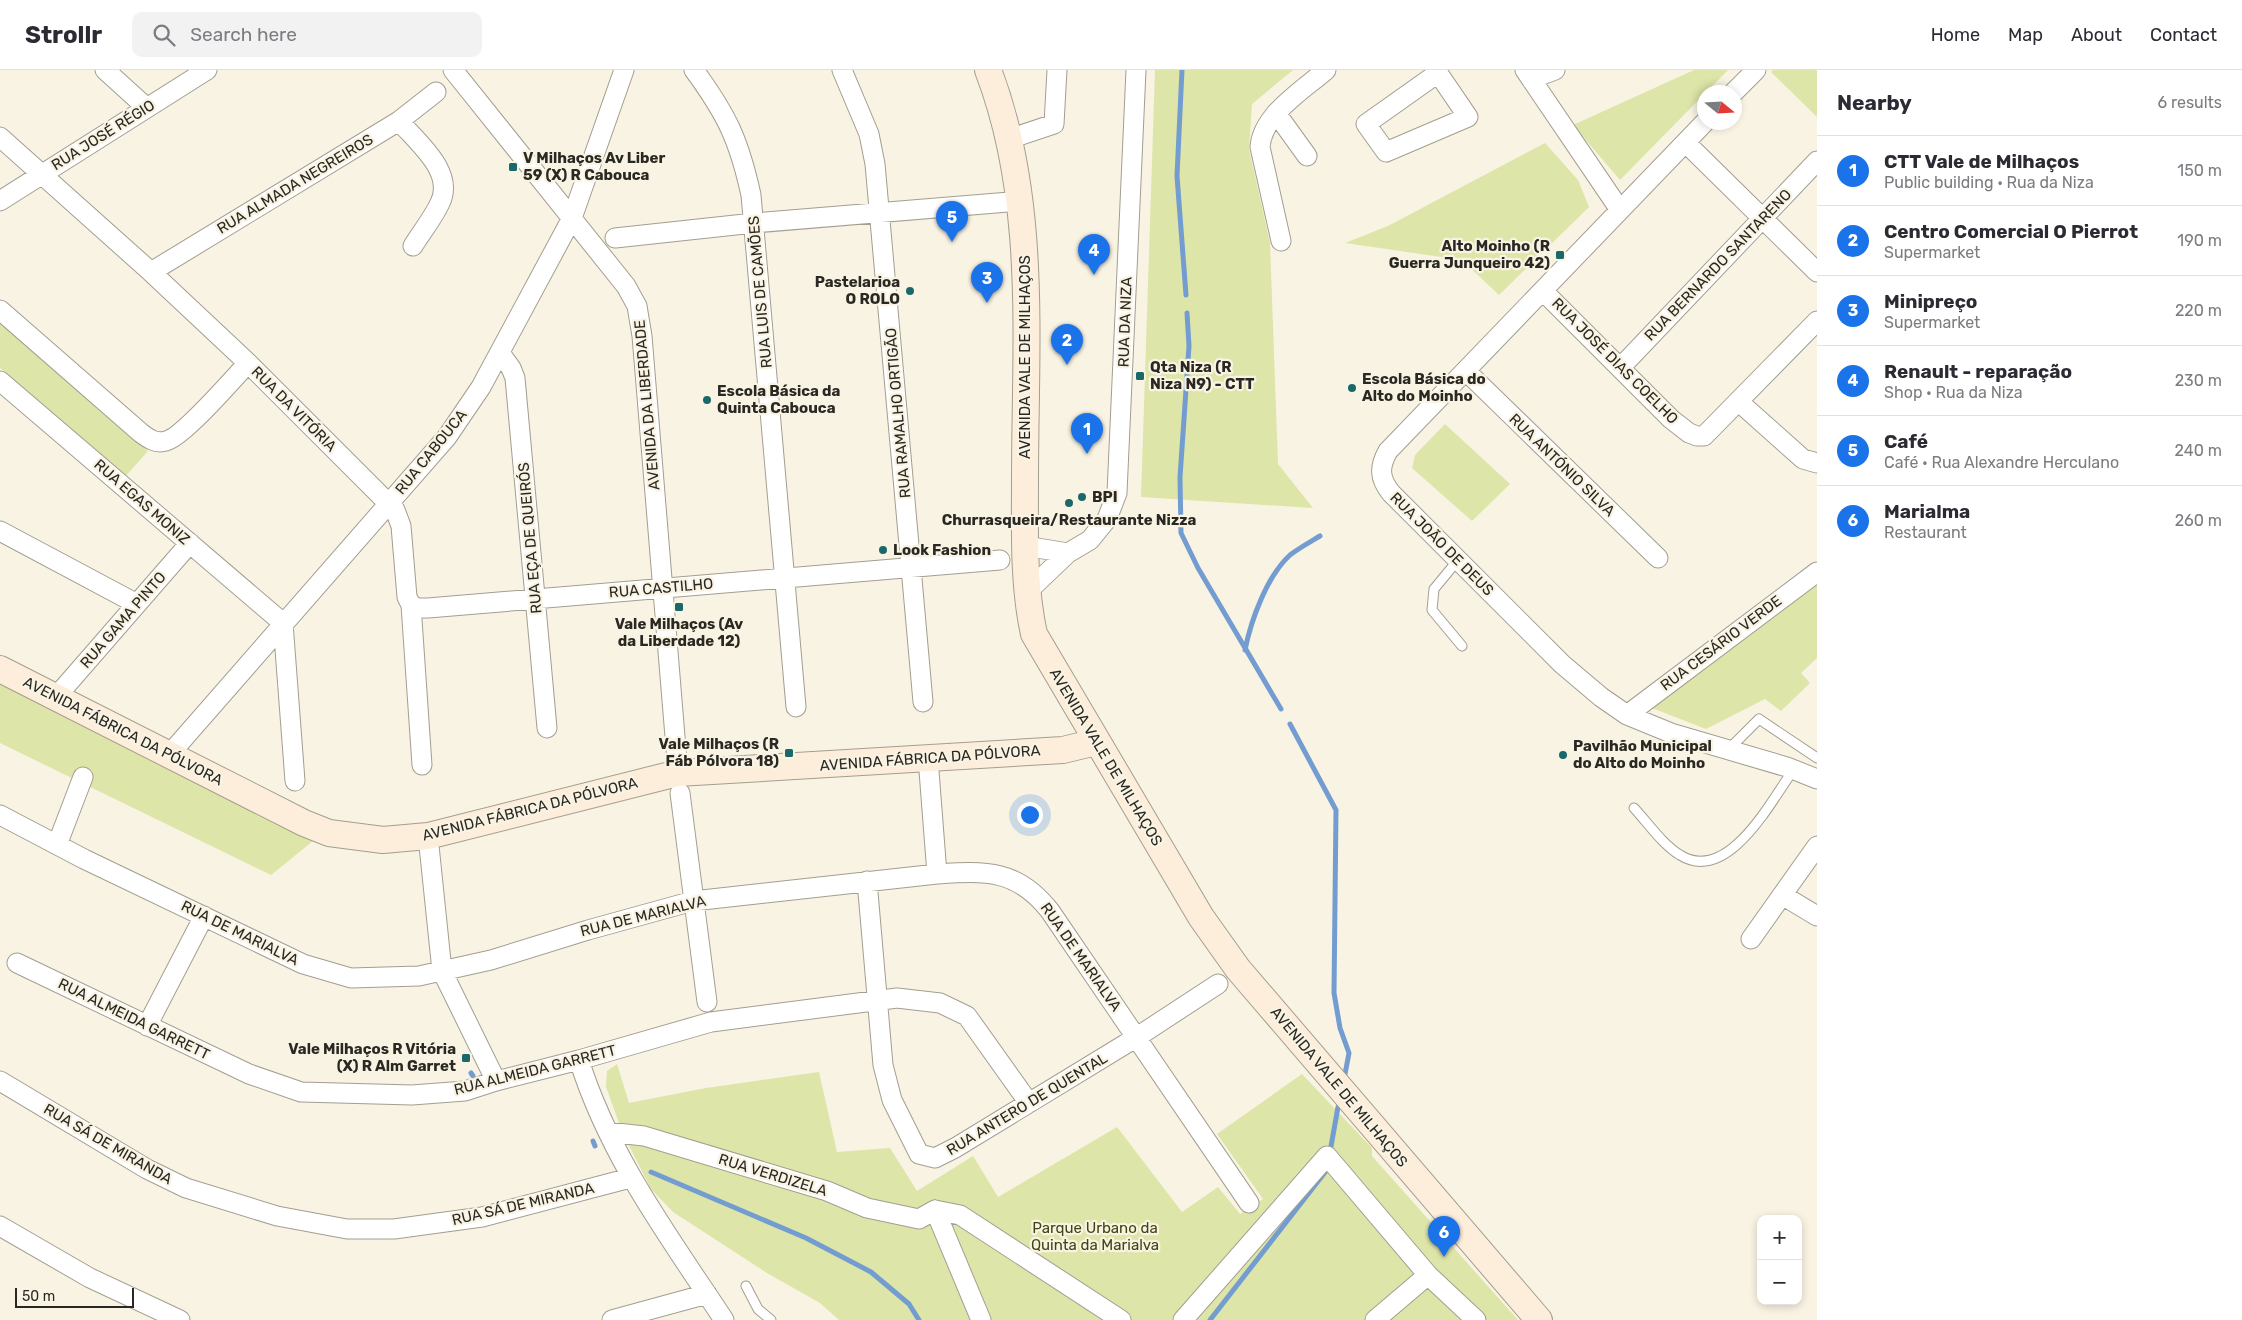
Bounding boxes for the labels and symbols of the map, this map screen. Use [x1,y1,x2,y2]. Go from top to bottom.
north arrow [1697,85,1742,130]
street label: RUA JOSÉ RÉGIO [48,96,158,174]
street label: RUA ALMADA NEGREIROS [214,130,376,238]
place label: V Milhaços Av Liber 59 (X) R Cabouca [523,149,665,184]
marker: V Milhaços Av Liber 59 (X) R Cabouca [507,161,519,173]
street label: RUA BERNARDO SANTARENO [1641,185,1795,345]
pin: 5 [936,201,968,242]
street label: RUA LUIS DE CAMÕES [744,215,776,369]
pin: 4 [1078,234,1110,275]
place label: Alto Moinho (R Guerra Junqueiro 42) [1389,237,1550,272]
marker: Alto Moinho (R Guerra Junqueiro 42) [1554,249,1566,261]
street label: AVENIDA VALE DE MILHAÇOS [1016,255,1034,459]
pin: 3 [971,262,1003,303]
place label: Pastelarioa O ROLO [815,273,900,308]
street label: RUA DA NIZA [1114,276,1136,368]
marker: Pastelarioa O ROLO [904,285,916,297]
street label: RUA JOSÉ DIAS COELHO [1548,294,1682,428]
street label: AVENIDA DA LIBERDADE [631,319,663,491]
pin: 2 [1051,324,1083,365]
street label: RUA RAMALHO ORTIGÃO [882,327,914,499]
place label: Qta Niza (R Niza N9) - CTT [1150,358,1255,393]
street label: RUA DA VITÓRIA [248,363,340,455]
marker: Qta Niza (R Niza N9) - CTT [1134,370,1146,382]
place label: Escola Básica do Alto do Moinho [1362,370,1486,405]
place label: Escola Básica da Quinta Cabouca [717,382,841,417]
marker: Escola Básica do Alto do Moinho [1346,382,1358,394]
marker: Escola Básica da Quinta Cabouca [701,394,713,406]
street label: RUA CABOUCA [391,406,471,498]
street label: RUA ANTÓNIO SILVA [1505,410,1619,520]
pin: 1 [1071,413,1103,454]
street label: RUA EGAS MONIZ [90,456,194,548]
street label: RUA EÇA DE QUEIRÓS [514,462,546,614]
place label: BPI [1092,488,1118,506]
street label: RUA JOÃO DE DEUS [1386,488,1498,600]
marker: BPI [1076,491,1088,503]
marker: Churrasqueira/Restaurante Nizza [1063,497,1075,509]
place label: Churrasqueira/Restaurante Nizza [942,511,1196,529]
place label: Look Fashion [893,541,991,559]
marker: Look Fashion [877,544,889,556]
street label: RUA GAMA PINTO [76,568,170,672]
street label: RUA CASTILHO [608,574,714,602]
street label: RUA CESÁRIO VERDE [1657,591,1785,695]
marker: Vale Milhaços (Av da Liberdade 12) [673,601,685,613]
place label: Vale Milhaços (Av da Liberdade 12) [615,615,743,650]
street label: AVENIDA VALE DE MILHAÇOS [1046,665,1166,849]
street label: AVENIDA FÁBRICA DA PÓLVORA [20,673,226,789]
place label: Vale Milhaços (R Fáb Pólvora 18) [659,735,779,770]
place label: Pavilhão Municipal do Alto do Moinho [1573,737,1712,772]
street label: AVENIDA FÁBRICA DA PÓLVORA [819,741,1041,775]
marker: Vale Milhaços (R Fáb Pólvora 18) [783,747,795,759]
marker: Pavilhão Municipal do Alto do Moinho [1557,749,1569,761]
street label: AVENIDA FÁBRICA DA PÓLVORA [420,773,640,845]
your location [1017,802,1043,828]
street label: RUA DE MARIALVA [578,892,708,940]
street label: RUA DE MARIALVA [178,897,302,969]
street label: RUA DE MARIALVA [1037,899,1125,1015]
street label: RUA ALMEIDA GARRETT [55,974,213,1064]
street label: AVENIDA VALE DE MILHAÇOS [1267,1003,1411,1171]
place label: Vale Milhaços R Vitória (X) R Alm Garret [288,1040,456,1075]
street label: RUA ALMEIDA GARRETT [452,1041,618,1099]
street label: RUA ANTERO DE QUENTAL [943,1049,1111,1159]
marker: Vale Milhaços R Vitória (X) R Alm Garret [460,1052,472,1064]
street label: RUA SÁ DE MIRANDA [40,1100,176,1188]
street label: RUA VERDIZELA [716,1150,830,1200]
street label: RUA SÁ DE MIRANDA [450,1179,596,1229]
pin: 6 [1428,1216,1460,1257]
park label: Parque Urbano da Quinta da Marialva [1031,1219,1159,1254]
scale bar [15,1285,134,1308]

